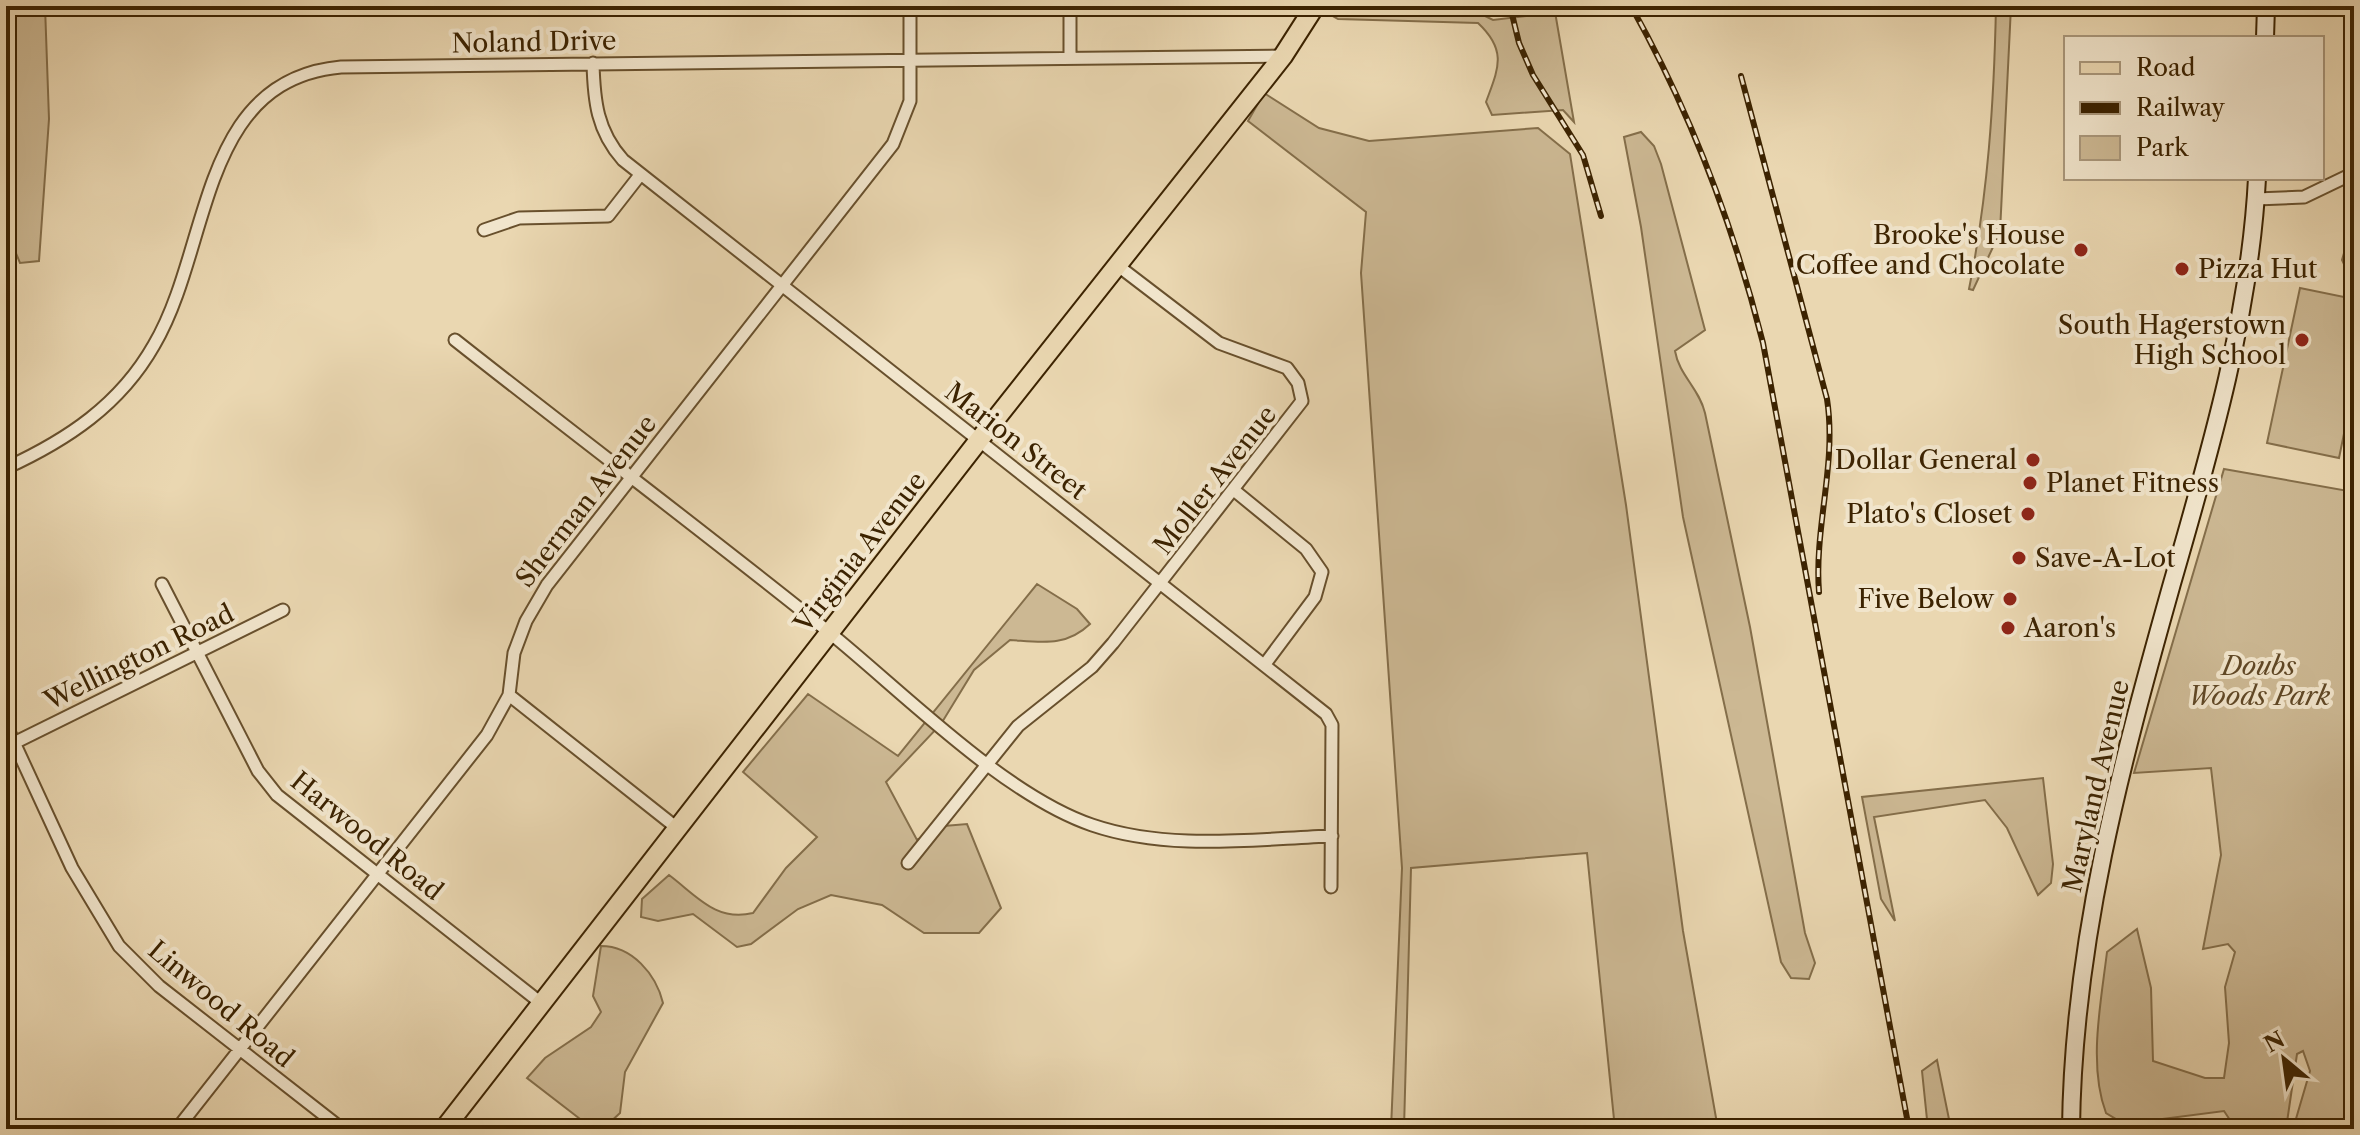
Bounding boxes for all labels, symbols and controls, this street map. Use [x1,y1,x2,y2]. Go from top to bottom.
street label: Noland Drive [451,25,617,59]
legend [2064,36,2324,180]
text: Road [2136,53,2196,82]
text: Railway [2136,93,2226,122]
text: Park [2136,133,2189,162]
place label: Brooke's House Coffee and Chocolate [1796,219,2065,281]
marker: Brooke's House Coffee and Chocolate [2072,241,2090,259]
place label: Pizza Hut [2198,253,2318,285]
marker: Pizza Hut [2173,260,2191,278]
place label: South Hagerstown High School [2058,309,2286,371]
marker: South Hagerstown High School [2293,331,2311,349]
street label: Marion Street [939,376,1094,507]
street label: Moller Avenue [1147,399,1283,561]
street label: Sherman Avenue [509,408,663,594]
place label: Dollar General [1835,444,2017,476]
marker: Dollar General [2024,451,2042,469]
street label: Virginia Avenue [787,465,933,639]
place label: Planet Fitness [2046,467,2219,499]
marker: Planet Fitness [2021,474,2039,492]
place label: Plato's Closet [1846,498,2013,530]
marker: Plato's Closet [2019,505,2037,523]
place label: Save-A-Lot [2035,542,2176,574]
marker: Save-A-Lot [2010,549,2028,567]
place label: Five Below [1858,583,1994,615]
marker: Five Below [2001,590,2019,608]
street label: Wellington Road [38,597,239,717]
place label: Aaron's [2023,612,2116,644]
marker: Aaron's [1999,619,2017,637]
park label: Doubs Woods Park [2188,650,2331,712]
street label: Maryland Avenue [2056,677,2136,895]
street label: Harwood Road [284,765,450,907]
street label: Linwood Road [142,934,300,1074]
north arrow [2244,1019,2324,1099]
text: N [2260,1026,2289,1058]

